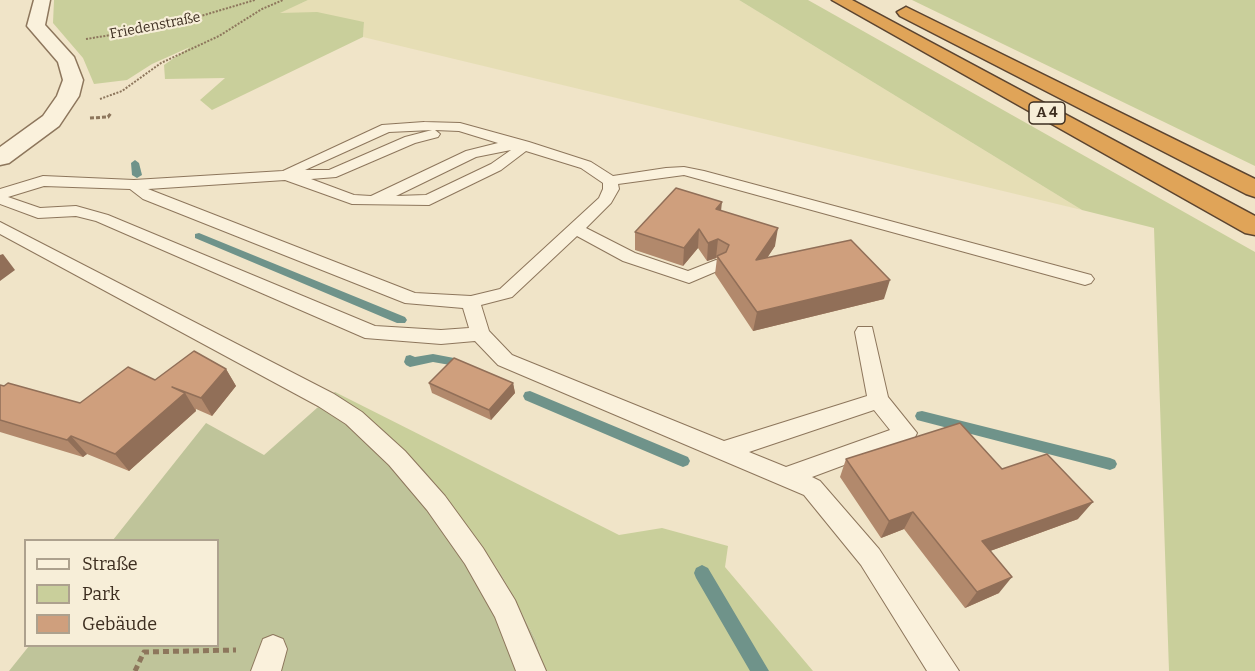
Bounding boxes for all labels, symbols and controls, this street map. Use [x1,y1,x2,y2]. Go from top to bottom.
street label: Friedenstraße [108,9,202,43]
road number: A 4 [1029,102,1065,124]
legend [24,539,219,647]
text: Straße [82,553,138,575]
text: Park [82,583,120,605]
text: Gebäude [82,613,157,635]

